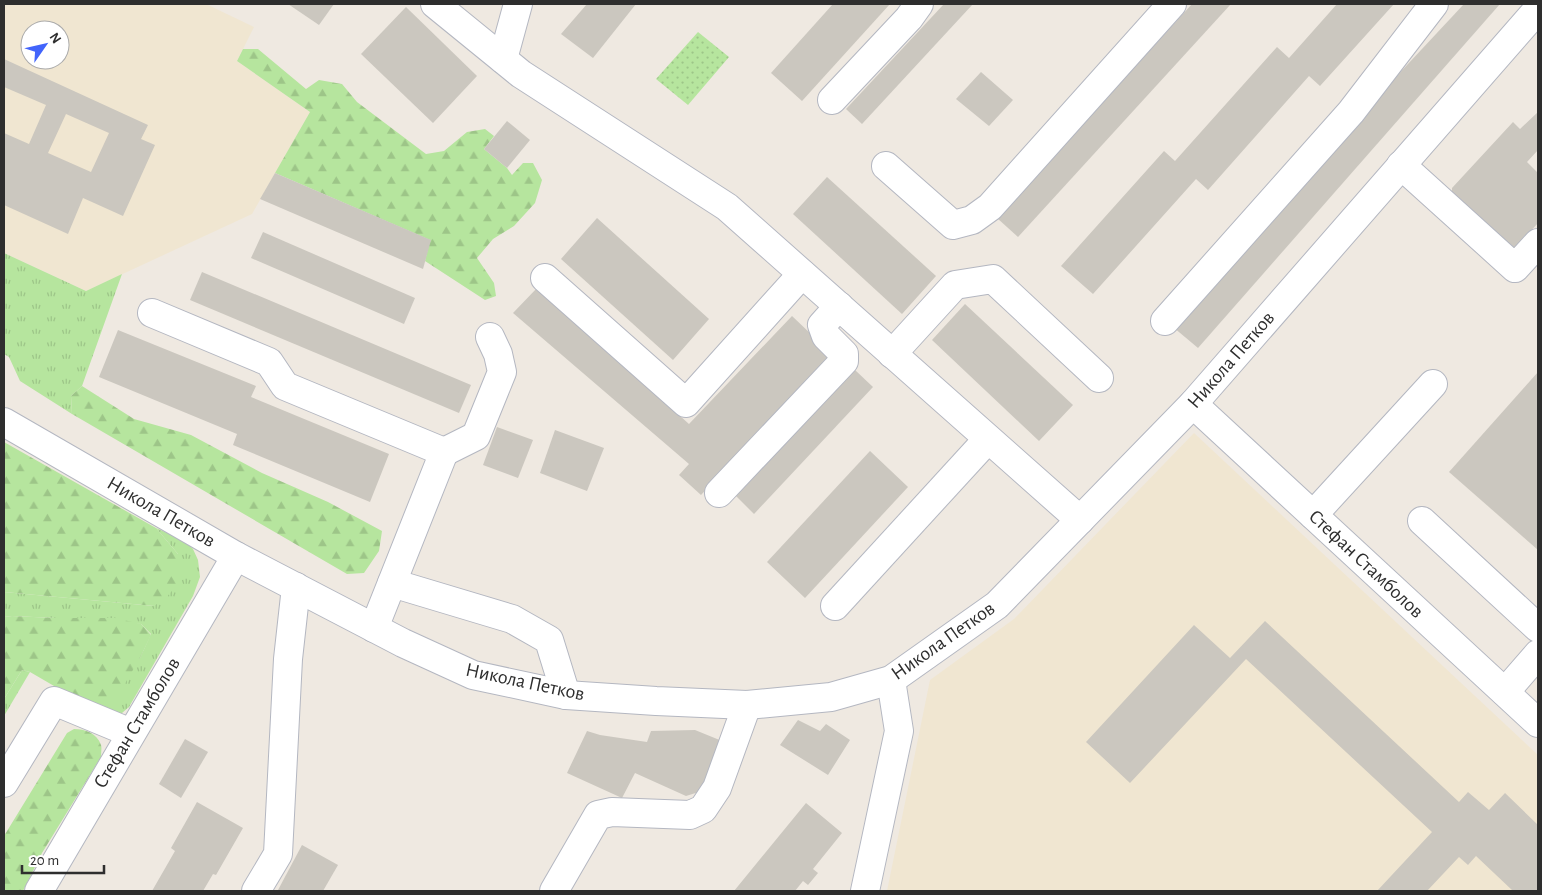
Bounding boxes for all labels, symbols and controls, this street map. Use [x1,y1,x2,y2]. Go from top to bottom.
north arrow [20,20,70,70]
text: N [46,30,63,46]
street label: Никола Петков [1184,308,1278,412]
street label: Никола Петков [103,473,219,551]
street label: Стефан Стамболов [1305,506,1427,622]
street label: Никола Петков [888,598,998,684]
street label: Стефан Стамболов [90,654,184,792]
street label: Никола Петков [464,660,586,704]
scale bar [22,842,105,874]
text: 20 m [30,853,59,868]

